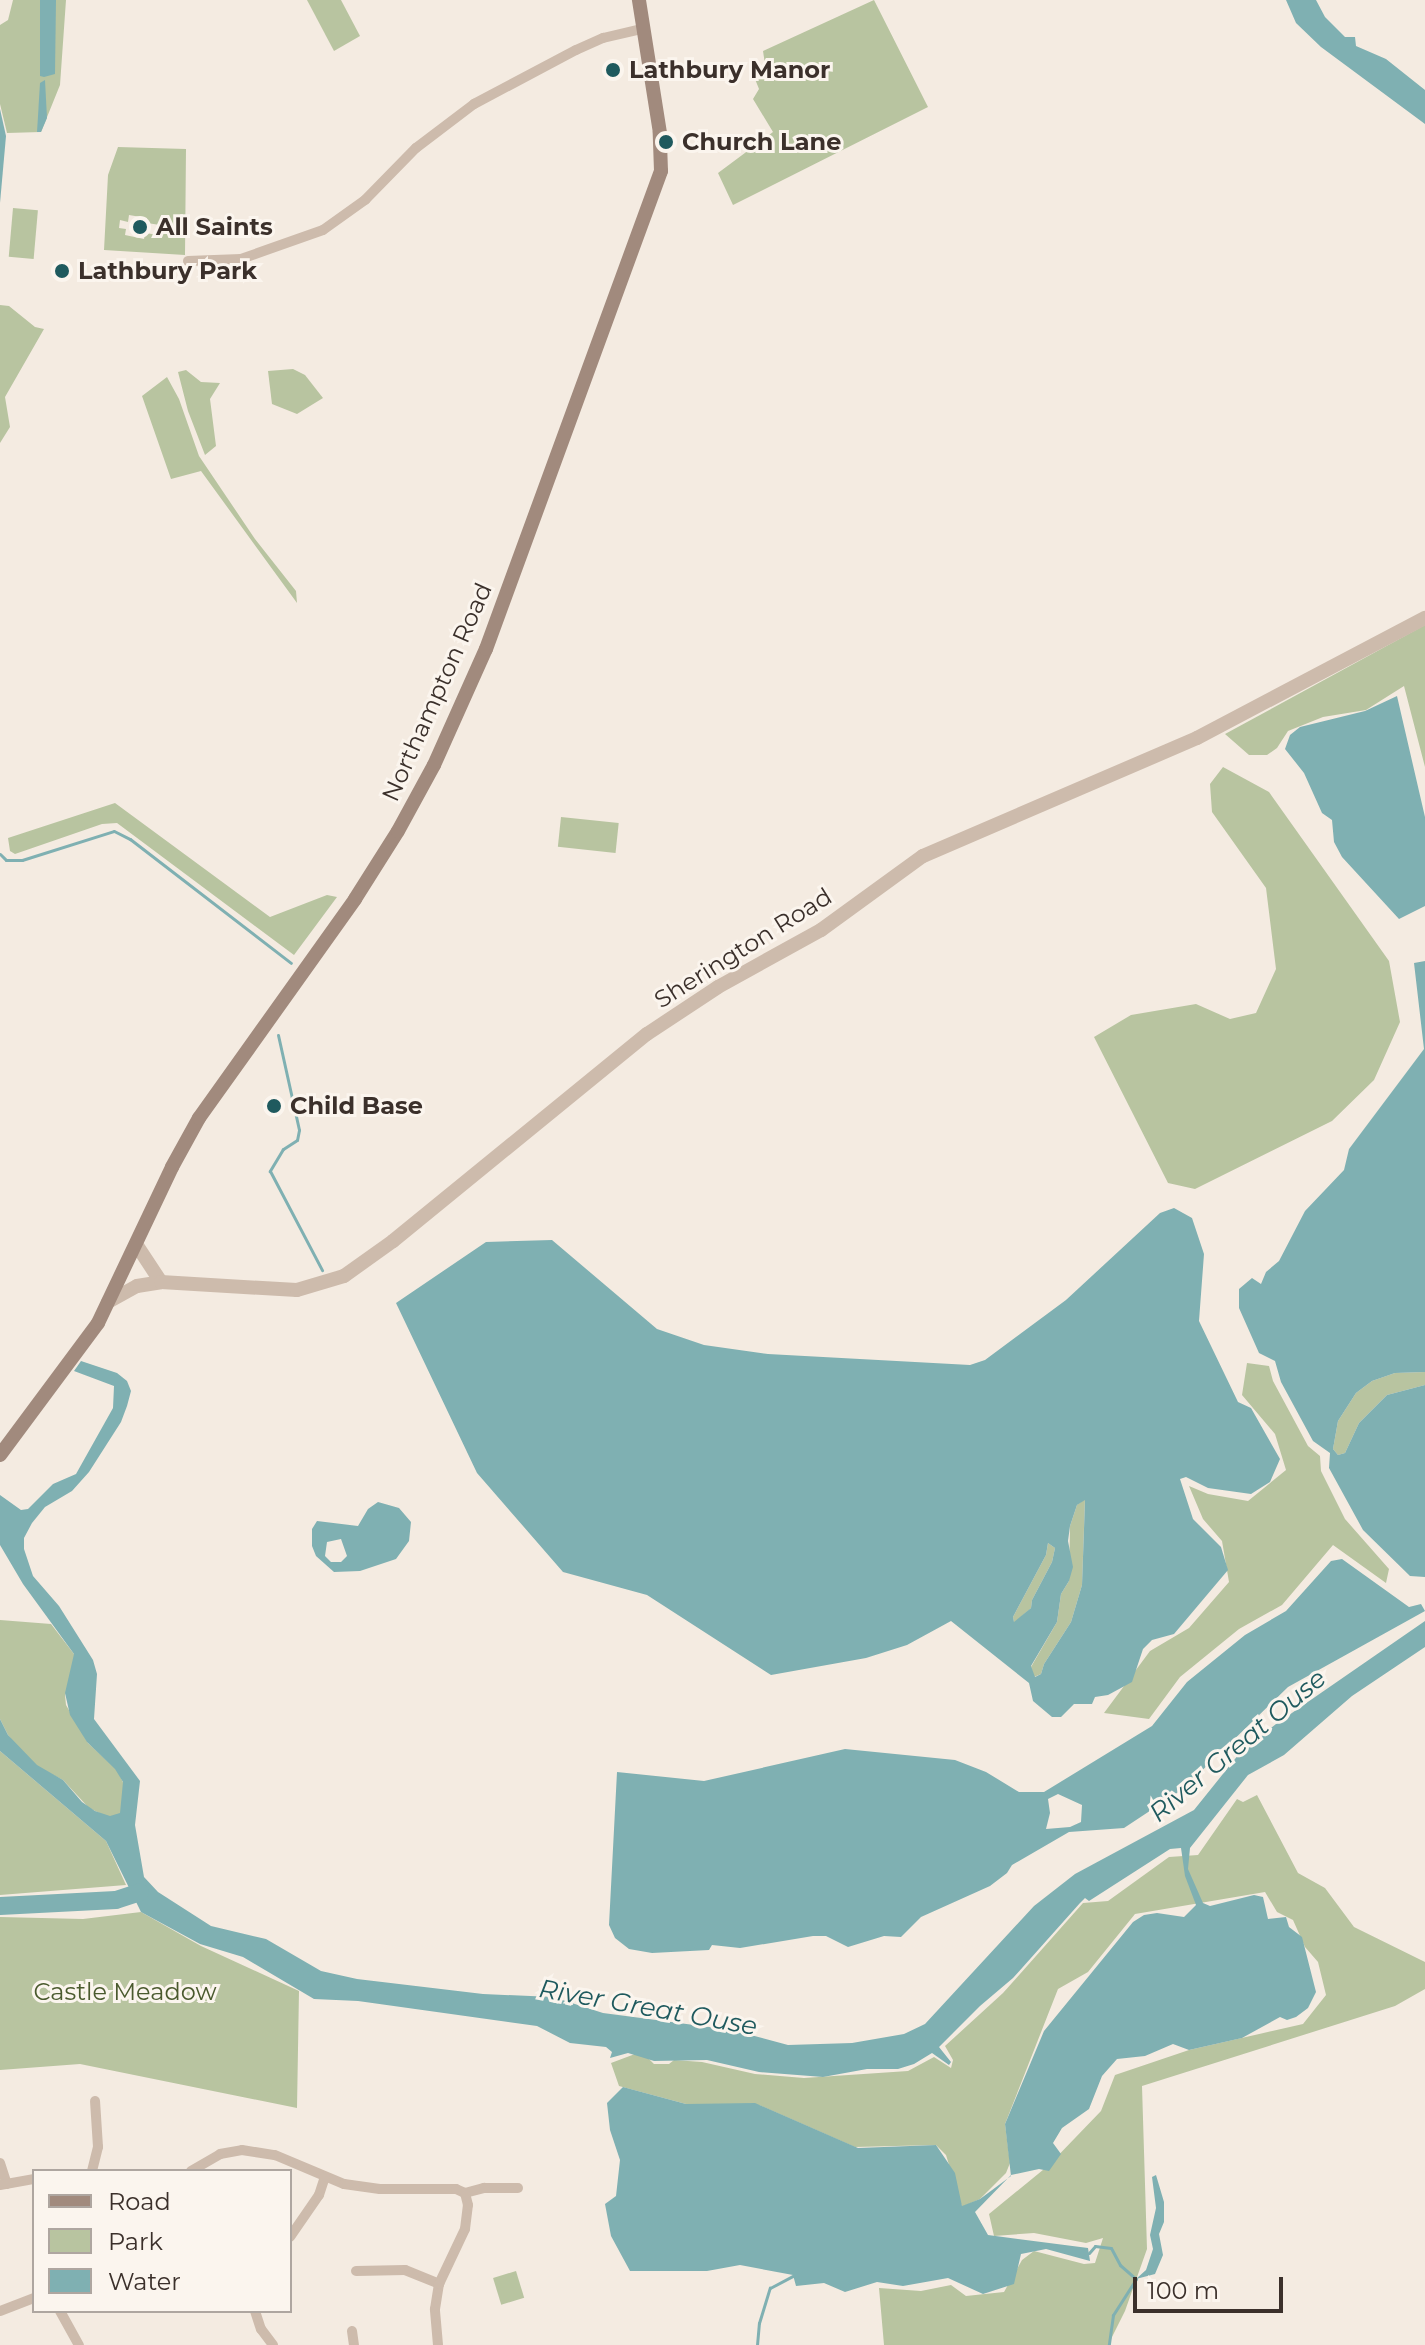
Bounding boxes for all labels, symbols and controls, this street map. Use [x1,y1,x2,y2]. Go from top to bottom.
place label: Lathbury Manor [629,56,830,84]
marker: Lathbury Manor [604,61,622,79]
place label: Church Lane [682,128,841,156]
marker: Church Lane [657,133,675,151]
place label: All Saints [156,213,273,241]
marker: All Saints [131,218,149,236]
place label: Lathbury Park [78,257,257,285]
marker: Lathbury Park [53,262,71,280]
street label: Northampton Road [376,578,498,806]
street label: Sherington Road [649,882,837,1014]
place label: Child Base [290,1092,423,1120]
marker: Child Base [265,1097,283,1115]
water label: River Great Ouse [1143,1663,1333,1829]
water label: River Great Ouse [536,1973,760,2043]
park label: Castle Meadow [34,1978,216,2006]
legend [32,2169,292,2313]
text: Road [108,2187,171,2216]
text: Park [108,2227,163,2256]
scale bar [1137,2261,1287,2311]
text: Water [108,2267,181,2296]
text: 100 m [1147,2276,1219,2305]

